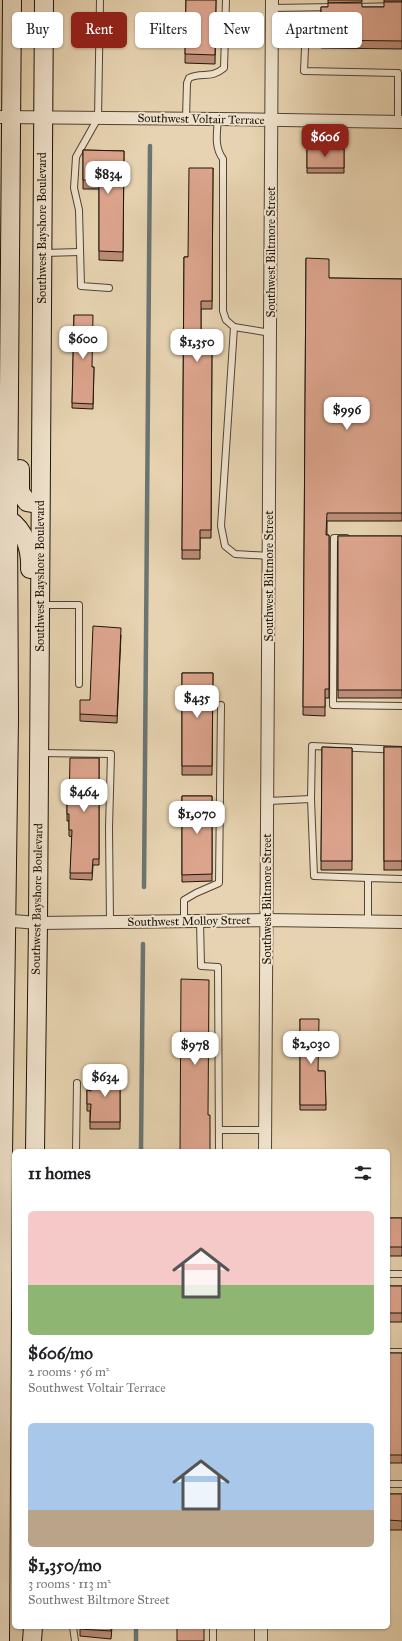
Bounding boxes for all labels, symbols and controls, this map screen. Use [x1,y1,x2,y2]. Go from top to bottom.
chip: Buy [12,12,63,48]
chip: Rent [71,12,127,48]
chip: Filters [135,12,201,48]
chip: New [209,12,264,48]
chip: Apartment [272,12,362,48]
street label: Southwest Voltair Terrace [137,111,265,127]
pin: $606 [301,124,349,158]
text: $606 [311,129,339,145]
street label: Southwest Bayshore Boulevard [35,152,49,304]
pin: $834 [84,161,132,195]
text: $834 [94,166,122,182]
street label: Southwest Biltmore Street [264,186,278,317]
pin: $600 [59,326,107,360]
pin: $1,350 [164,329,230,363]
text: $600 [68,331,98,347]
text: $1,350 [179,334,215,350]
pin: $996 [323,397,371,431]
text: $996 [333,402,361,418]
street label: Southwest Bayshore Boulevard [33,500,47,652]
street label: Southwest Biltmore Street [262,510,276,641]
pin: $435 [173,685,221,719]
text: $435 [184,690,210,706]
pin: $464 [60,779,108,813]
text: $464 [70,784,98,800]
pin: $1,070 [164,801,230,835]
text: $1,070 [178,806,216,822]
street label: Southwest Bayshore Boulevard [29,823,45,975]
street label: Southwest Biltmore Street [260,833,274,964]
street label: Southwest Molloy Street [127,913,251,929]
pin: $2,030 [278,1031,344,1065]
pin: $978 [171,1032,219,1066]
text: $2,030 [292,1036,330,1052]
text: $978 [181,1037,209,1053]
pin: $634 [81,1064,129,1098]
text: $634 [92,1069,118,1085]
icon: filters [352,1162,374,1184]
text: 11 homes [28,1163,91,1184]
icon: home [165,1237,237,1309]
text: $606/mo [28,1343,93,1364]
text: 2 rooms · 56 m² [28,1364,110,1380]
text: Southwest Voltair Terrace [28,1380,166,1396]
icon: home [165,1449,237,1521]
text: $1,350/mo [28,1555,101,1576]
text: 3 rooms · 113 m² [28,1576,111,1592]
text: Southwest Biltmore Street [28,1592,170,1608]

